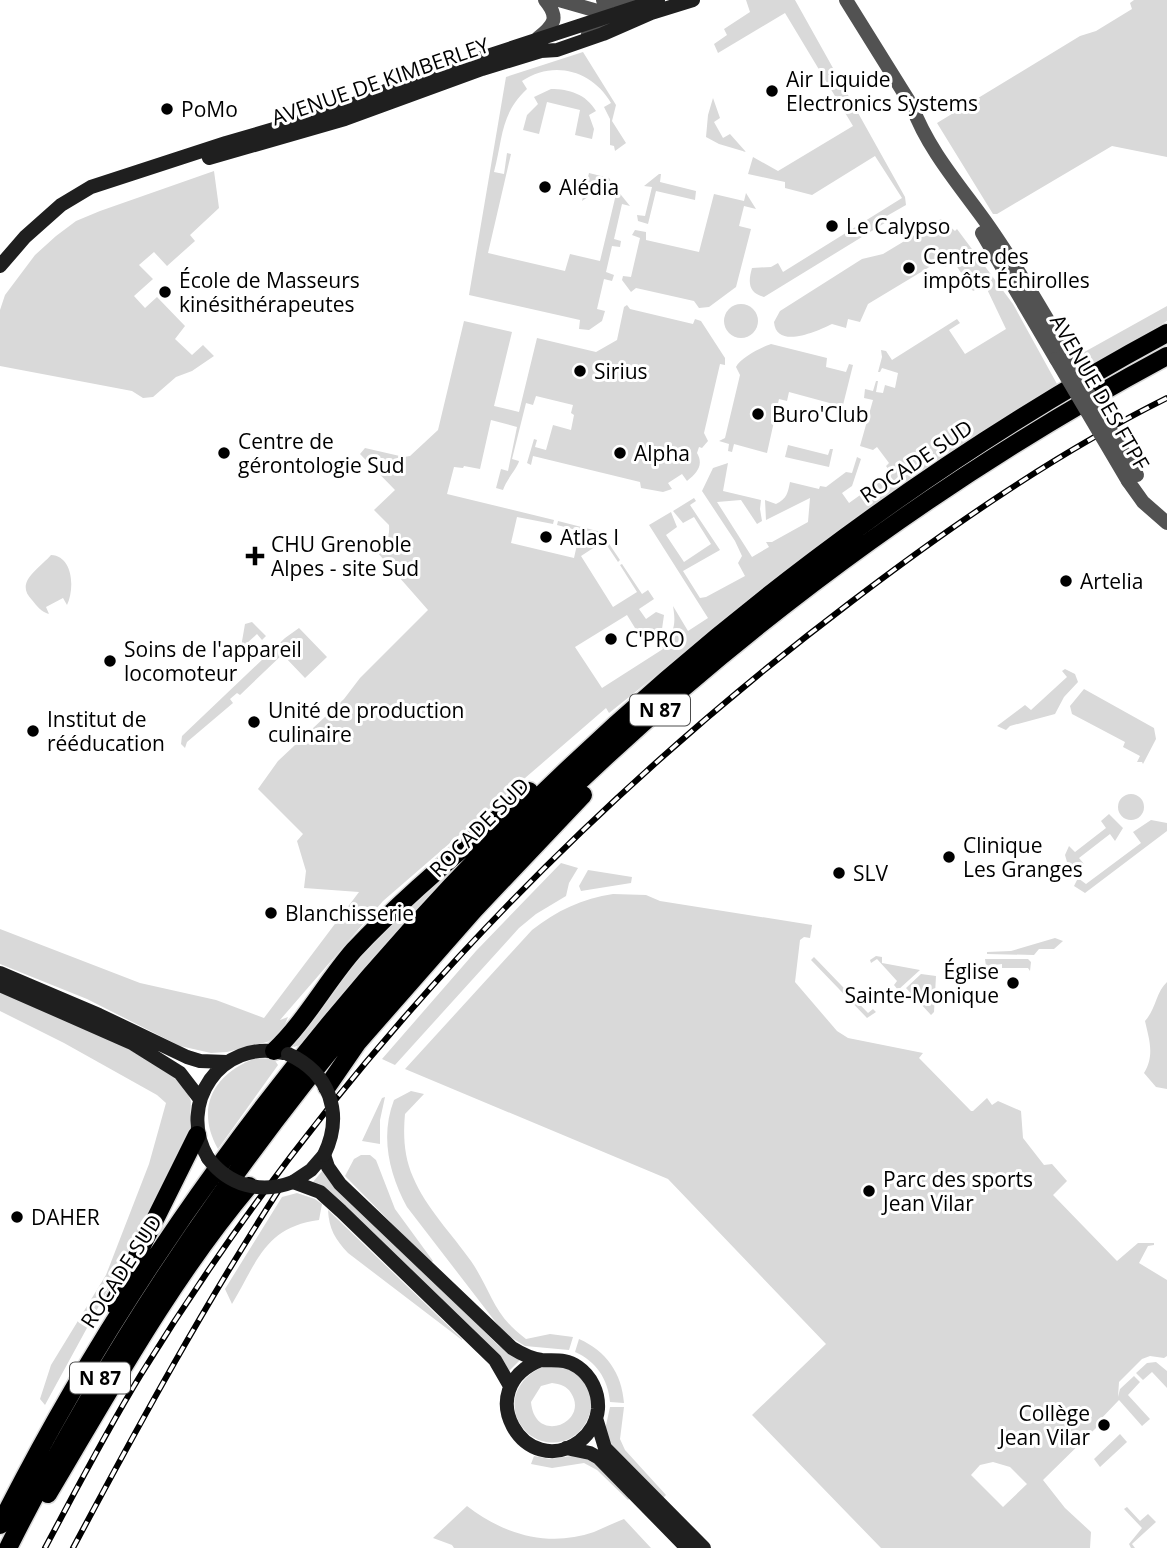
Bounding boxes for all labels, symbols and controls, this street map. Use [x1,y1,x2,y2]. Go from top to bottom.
street label: AVENUE DE KIMBERLEY [268,31,493,131]
place label: Air Liquide Electronics Systems [786,65,978,117]
marker: Air Liquide Electronics Systems [764,83,780,99]
place label: PoMo [181,95,238,123]
marker: PoMo [159,101,175,117]
place label: Alédia [559,173,619,201]
marker: Alédia [537,179,553,195]
place label: Le Calypso [846,212,950,240]
marker: Le Calypso [824,218,840,234]
place label: Centre des impôts Échirolles [923,242,1090,294]
marker: Centre des impôts Échirolles [901,260,917,276]
place label: École de Masseurs kinésithérapeutes [179,266,360,318]
marker: École de Masseurs kinésithérapeutes [157,284,173,300]
street label: AVENUE DES FTPF [1044,309,1156,475]
place label: Sirius [594,357,648,385]
marker: Sirius [572,363,588,379]
place label: Buro'Club [772,400,869,428]
marker: Buro'Club [750,406,766,422]
street label: ROCADE SUD [854,413,978,509]
place label: Centre de gérontologie Sud [238,427,405,479]
place label: Alpha [634,439,690,467]
marker: Centre de gérontologie Sud [216,445,232,461]
marker: Alpha [612,445,628,461]
place label: Atlas I [560,523,619,551]
marker: Atlas I [538,529,554,545]
place label: CHU Grenoble Alpes - site Sud [271,530,419,582]
marker: CHU Grenoble Alpes - site Sud [245,546,265,566]
place label: Artelia [1080,567,1143,595]
marker: Artelia [1058,573,1074,589]
place label: C'PRO [625,625,685,653]
marker: C'PRO [603,631,619,647]
place label: Soins de l'appareil locomoteur [124,635,302,687]
marker: Soins de l'appareil locomoteur [102,653,118,669]
road number: N 87 [630,694,690,726]
place label: Unité de production culinaire [268,696,464,748]
place label: Institut de rééducation [47,705,165,757]
marker: Unité de production culinaire [246,714,262,730]
marker: Institut de rééducation [25,723,41,739]
street label: ROCADE SUD [423,771,535,883]
place label: Clinique Les Granges [963,831,1083,883]
marker: Clinique Les Granges [941,849,957,865]
place label: SLV [853,859,888,887]
marker: SLV [831,865,847,881]
place label: Blanchisserie [285,899,414,927]
marker: Blanchisserie [263,905,279,921]
place label: Église Sainte-Monique [844,957,999,1009]
marker: Église Sainte-Monique [1005,975,1021,991]
place label: Parc des sports Jean Vilar [881,1165,1033,1217]
marker: Parc des sports Jean Vilar [861,1183,877,1199]
place label: DAHER [31,1203,100,1231]
marker: DAHER [9,1209,25,1225]
street label: ROCADE SUD [74,1209,168,1333]
road number: N 87 [70,1362,130,1394]
place label: Collège Jean Vilar [997,1399,1090,1451]
marker: Collège Jean Vilar [1096,1417,1112,1433]

